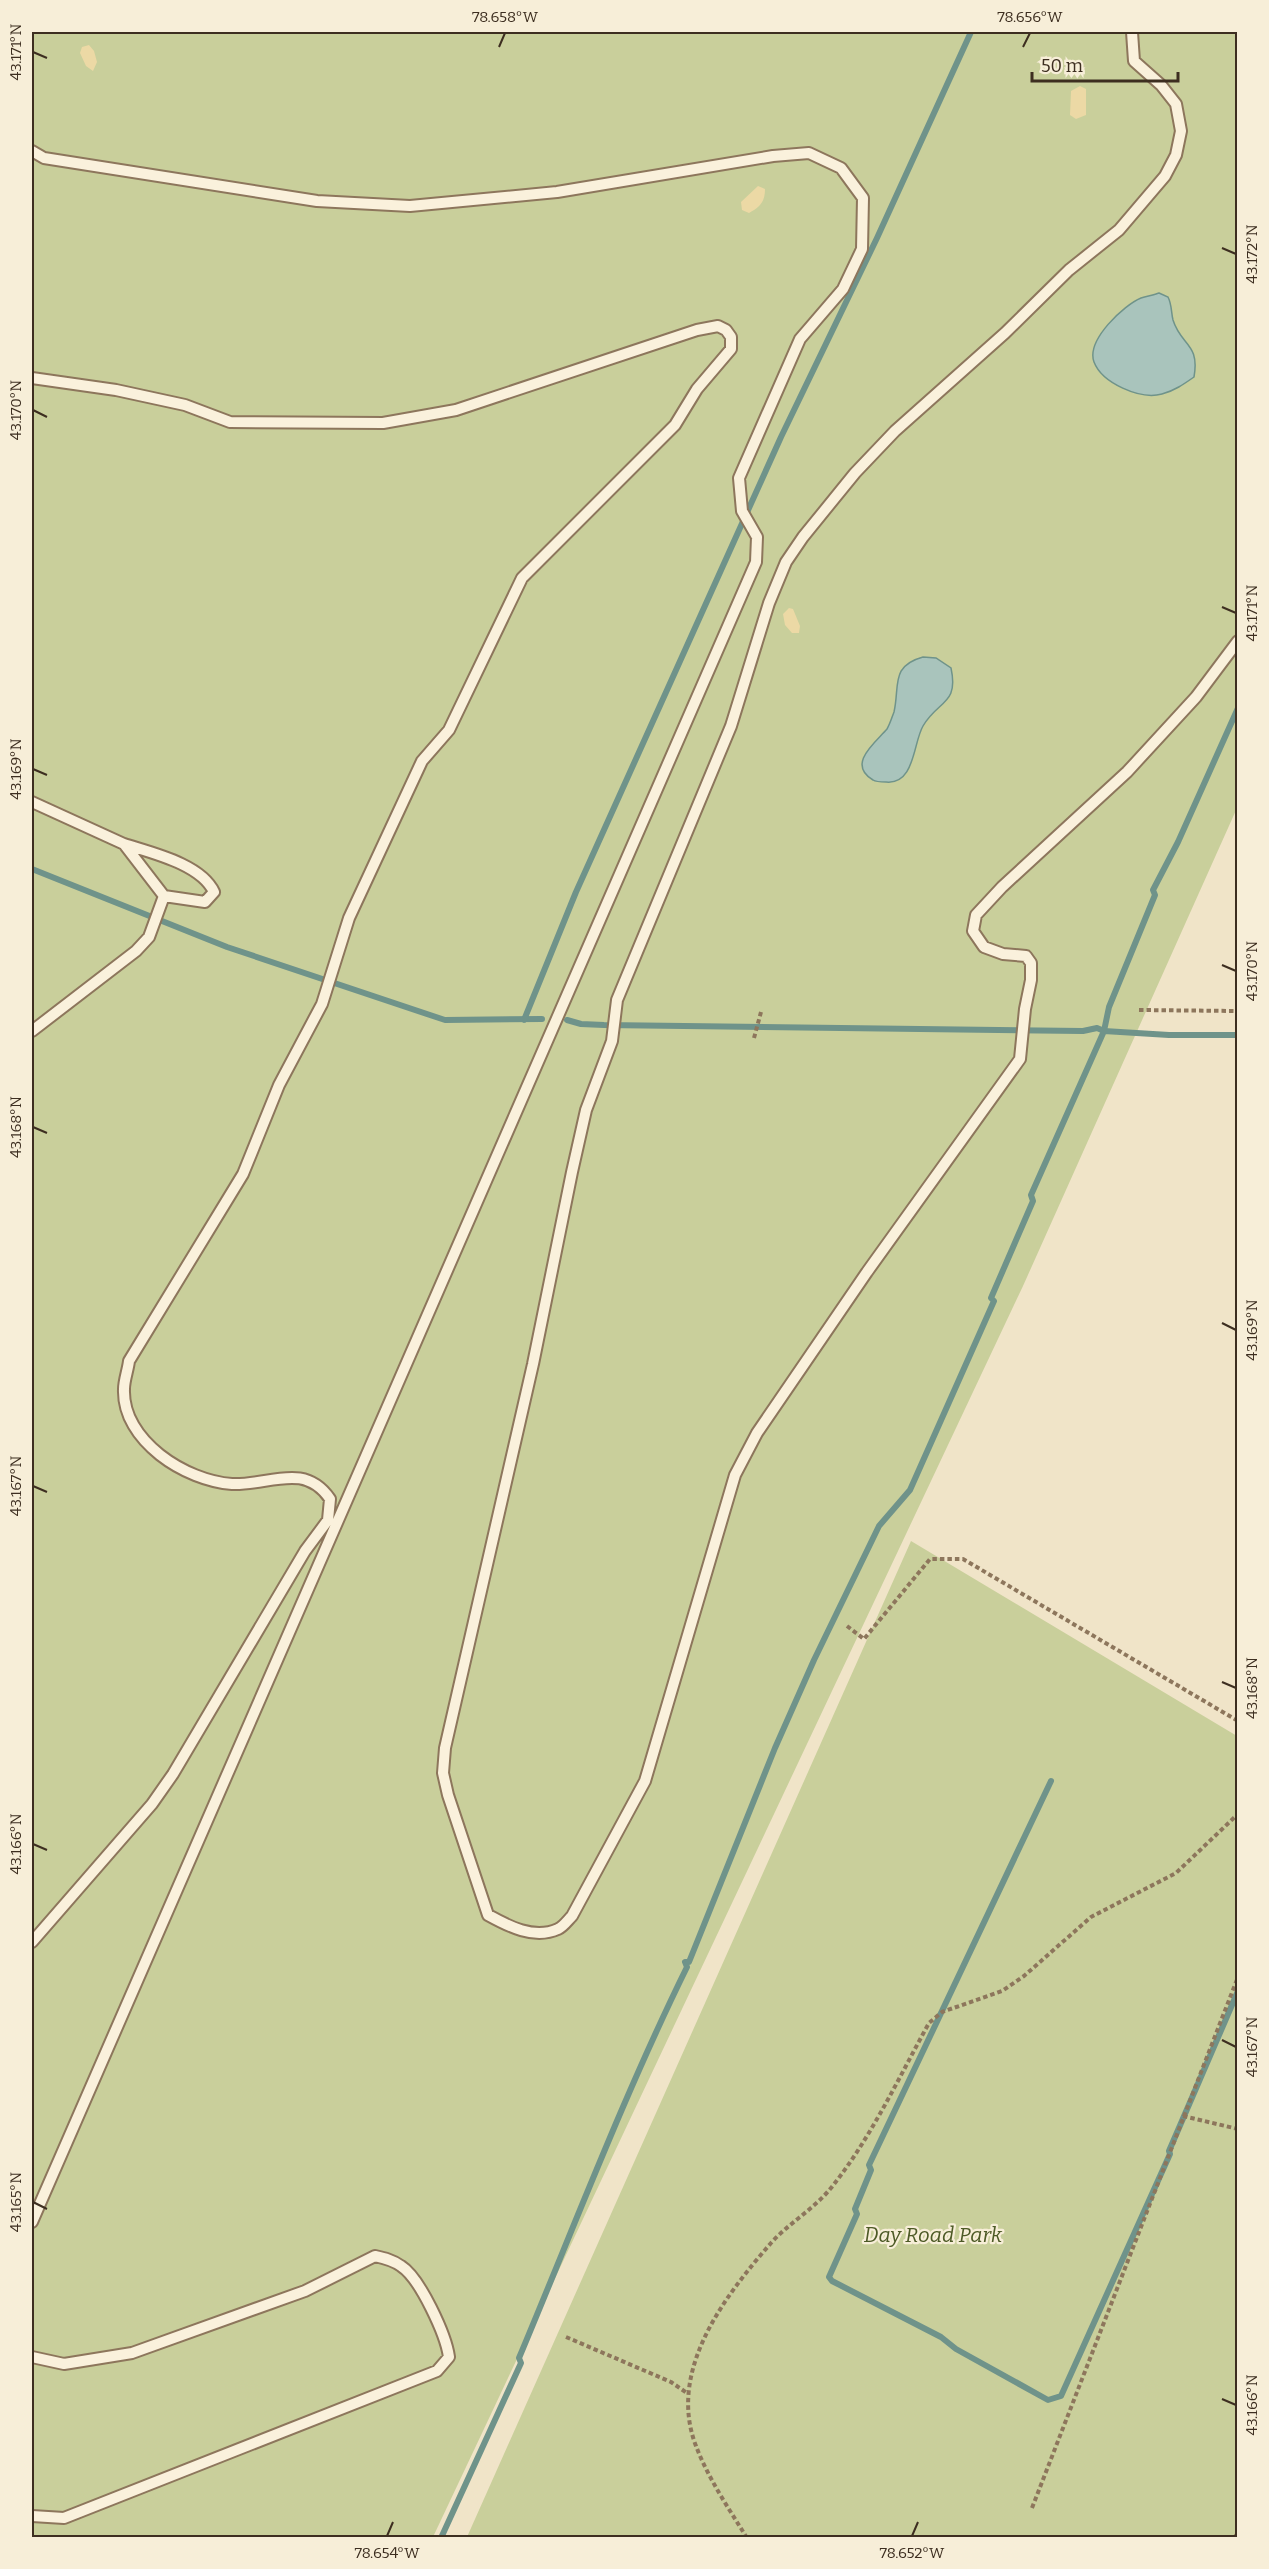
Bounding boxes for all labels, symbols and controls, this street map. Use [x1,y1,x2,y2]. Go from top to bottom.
text: 78.658°W [472,8,539,26]
text: 78.656°W [997,8,1063,26]
text: 43.171°N [7,23,25,80]
scale bar [1032,45,1178,83]
text: 50 m [1041,55,1083,77]
text: 43.172°N [1243,224,1261,284]
text: 43.170°N [7,380,25,440]
text: 43.171°N [1243,584,1261,641]
text: 43.169°N [7,738,25,800]
text: 43.170°N [1243,941,1261,1001]
text: 43.168°N [7,1096,25,1158]
text: 43.169°N [1243,1299,1261,1361]
text: 43.167°N [7,1456,25,1516]
text: 43.168°N [1243,1657,1261,1719]
text: 43.166°N [7,1813,25,1875]
text: 43.167°N [1243,2017,1261,2077]
text: 43.165°N [7,2172,25,2232]
park label: Day Road Park [864,2222,1003,2248]
text: 43.166°N [1243,2374,1261,2436]
text: 78.654°W [354,2544,420,2562]
text: 78.652°W [880,2544,945,2562]

